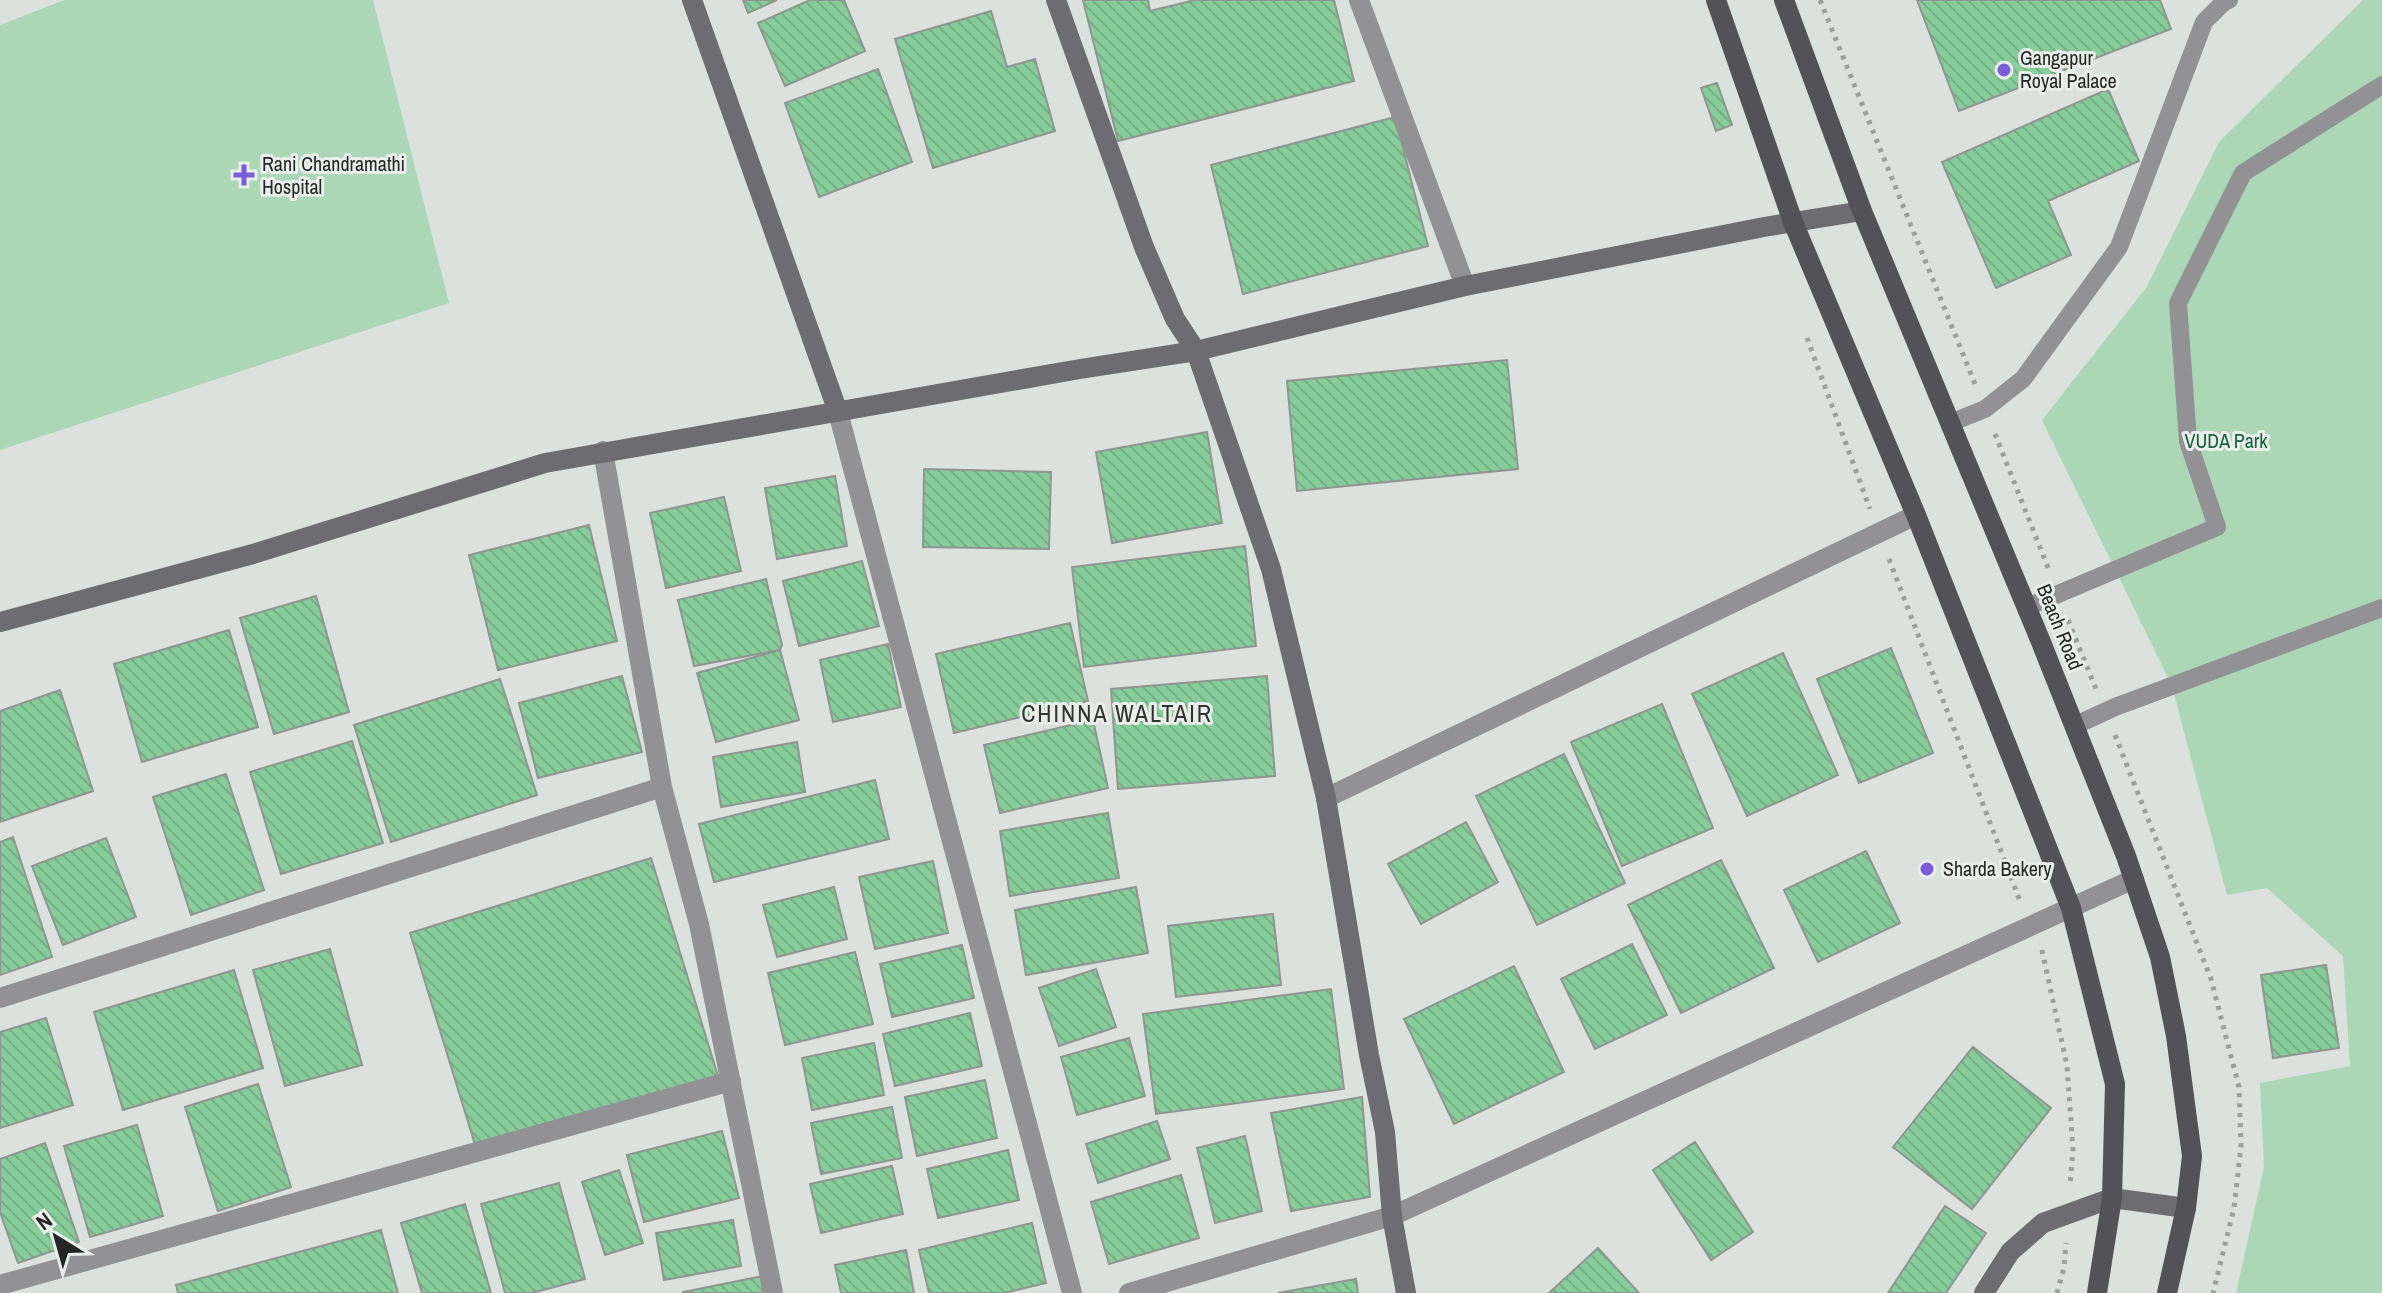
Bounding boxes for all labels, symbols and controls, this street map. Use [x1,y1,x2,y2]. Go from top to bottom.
place label: Gangapur Royal Palace [2020,44,2117,94]
marker: Gangapur Royal Palace [1995,61,2013,79]
place label: Rani Chandramathi Hospital [262,150,405,200]
marker: Rani Chandramathi Hospital [233,164,255,186]
park label: VUDA Park [2185,427,2268,454]
street label: Beach Road [2031,580,2090,674]
district label: CHINNA WALTAIR [1021,697,1213,729]
place label: Sharda Bakery [1943,855,2052,882]
marker: Sharda Bakery [1918,860,1936,878]
north arrow [16,1197,96,1277]
text: N [30,1205,58,1237]

